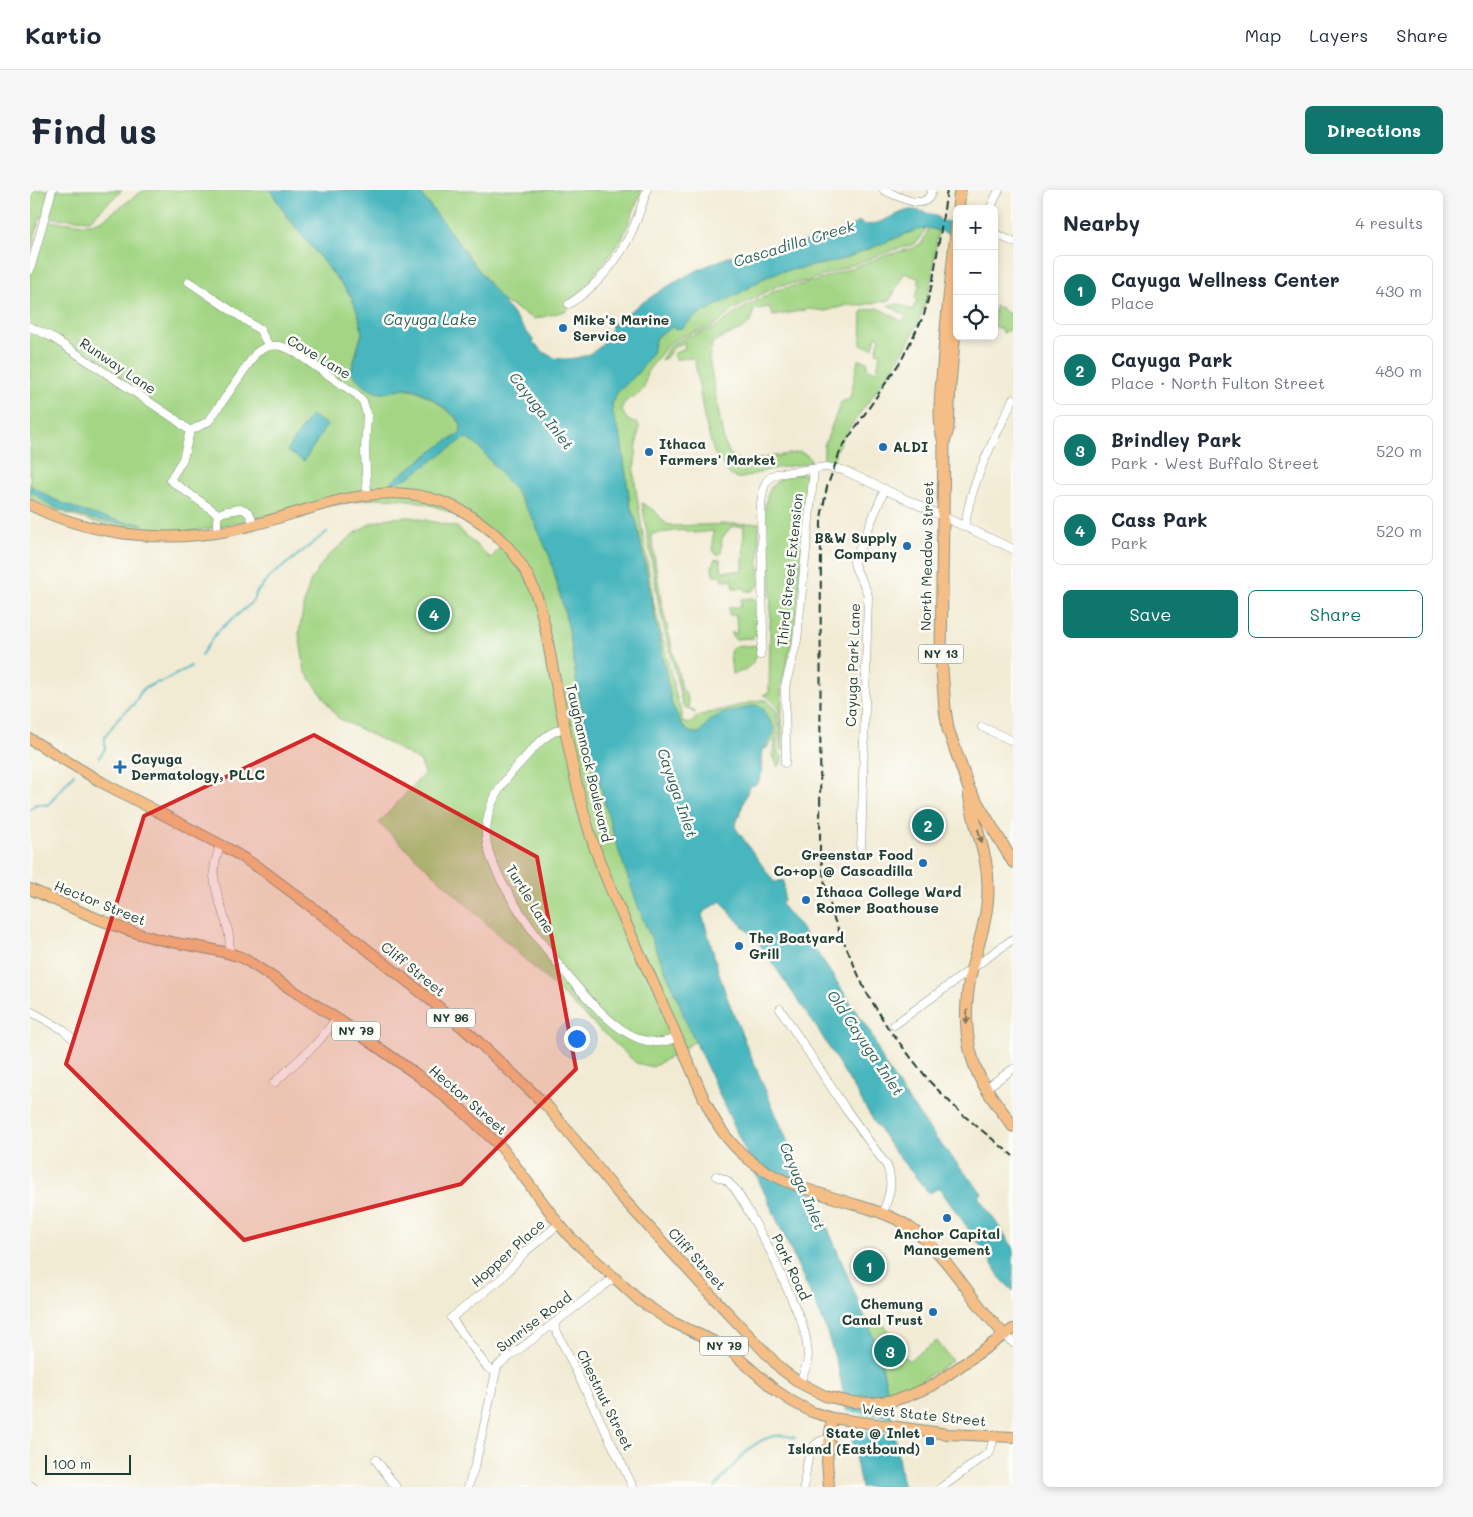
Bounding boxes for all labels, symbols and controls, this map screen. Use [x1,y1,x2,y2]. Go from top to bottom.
text: Kartio [25,19,101,50]
text: Map [1245,23,1281,47]
text: Layers [1309,23,1368,47]
text: Share [1396,23,1448,47]
button: Directions [1305,106,1443,154]
text: Find us [30,107,157,153]
map controls [953,205,998,340]
button: + [953,205,998,250]
text: Nearby [1063,209,1140,236]
text: 4 results [1355,212,1423,233]
water label: Cascadilla Creek [731,215,858,271]
button: − [953,250,998,295]
text: Cayuga Wellness Center [1111,267,1340,292]
text: 1 [1076,280,1084,301]
text: 430 m [1375,280,1422,301]
text: Place [1111,292,1154,313]
button: locate [953,295,998,340]
water label: Cayuga Lake [383,309,477,329]
place label: Mike's Marine Service [573,310,669,345]
marker: Mike's Marine Service [557,322,569,334]
street label: Cove Lane [284,330,355,383]
street label: Runway Lane [76,333,160,398]
text: Cayuga Park [1111,347,1233,372]
text: 2 [1076,360,1084,381]
text: 480 m [1375,360,1422,381]
water label: Cayuga Inlet [505,367,578,453]
text: Place · North Fulton Street [1111,372,1325,393]
text: Brindley Park [1111,427,1241,452]
place label: Ithaca Farmers' Market [659,434,776,469]
place label: ALDI [893,437,928,456]
text: 3 [1075,440,1085,461]
text: 520 m [1376,440,1422,461]
marker: ALDI [877,441,889,453]
marker: Ithaca Farmers' Market [643,446,655,458]
text: Park · West Buffalo Street [1111,452,1319,473]
street label: North Meadow Street [916,481,937,631]
street label: Third Street Extension [772,492,807,648]
text: Cass Park [1111,507,1208,532]
text: 4 [1075,520,1085,541]
text: 520 m [1376,520,1422,541]
place label: B&W Supply Company [814,528,897,563]
text: Park [1111,532,1147,553]
marker: B&W Supply Company [901,540,913,552]
button: Save [1063,590,1238,638]
button: Share [1248,590,1423,638]
pin: 4 [418,595,450,633]
street label: Cayuga Park Lane [841,603,864,727]
road number: NY 13 [918,644,964,664]
street label: Taughannock Boulevard [562,682,617,844]
water label: Cayuga Inlet [653,745,703,840]
place label: Cayuga Dermatology, PLLC [131,749,265,784]
marker: Cayuga Dermatology, PLLC [113,760,127,774]
pin: 2 [912,806,944,844]
one-way arrow [976,828,984,843]
place label: Greenstar Food Co+op @ Cascadilla [773,845,913,880]
marker: Greenstar Food Co+op @ Cascadilla [917,857,929,869]
street label: Turtle Lane [502,861,559,937]
street label: Hector Street [51,875,149,930]
place label: Ithaca College Ward Romer Boathouse [816,882,961,917]
marker: Ithaca College Ward Romer Boathouse [800,894,812,906]
place label: The Boatyard Grill [749,928,844,963]
street label: Cliff Street [377,937,449,1000]
marker: The Boatyard Grill [733,940,745,952]
water label: Old Cayuga Inlet [823,986,909,1099]
road number: NY 96 [427,1008,475,1028]
one-way arrow [962,1010,970,1026]
road number: NY 79 [332,1021,380,1040]
your location [564,1026,590,1052]
street label: Hector Street [425,1060,511,1139]
water label: Cayuga Inlet [775,1139,830,1233]
marker: Anchor Capital Management [941,1212,953,1224]
street label: Hopper Place [467,1214,549,1291]
street label: Cliff Street [664,1223,730,1294]
place label: Anchor Capital Management [894,1224,1000,1259]
street label: Park Road [768,1231,815,1303]
pin: 1 [853,1247,885,1285]
street label: Sunrise Road [492,1287,575,1356]
place label: Chemung Canal Trust [842,1294,923,1329]
marker: Chemung Canal Trust [927,1306,939,1318]
pin: 3 [874,1332,906,1370]
road number: NY 79 [700,1336,748,1356]
street label: Chestnut Street [573,1346,638,1453]
street label: West State Street [861,1399,987,1430]
place label: State @ Inlet Island (Eastbound) [788,1423,920,1458]
marker: State @ Inlet Island (Eastbound) [924,1435,936,1447]
scale bar [45,1452,131,1475]
text: 100 m [52,1454,91,1473]

